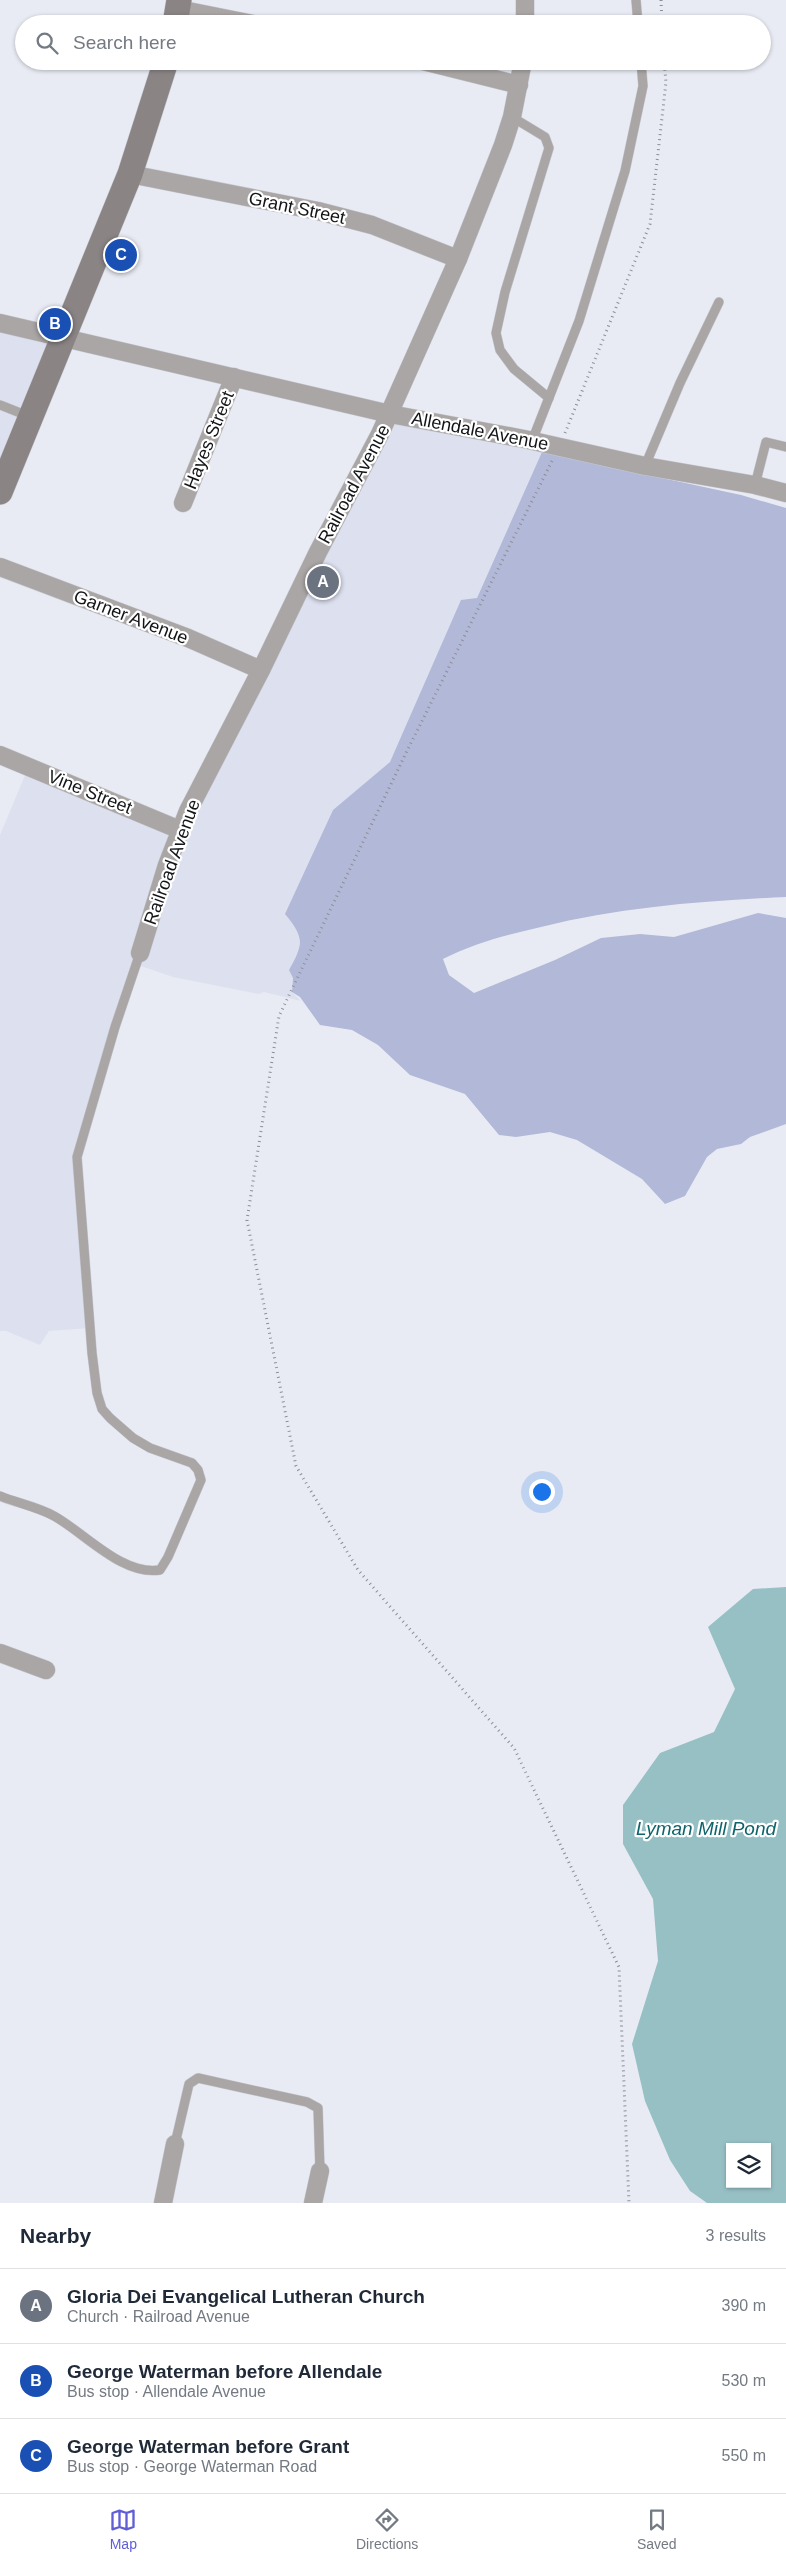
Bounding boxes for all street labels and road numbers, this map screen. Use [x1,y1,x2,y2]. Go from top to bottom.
street label: Grant Street [247,188,347,228]
street label: Hayes Street [180,388,238,492]
street label: Allendale Avenue [410,408,550,454]
street label: Railroad Avenue [314,421,394,547]
street label: Garner Avenue [71,586,191,648]
street label: Vine Street [45,766,135,818]
street label: Railroad Avenue [140,797,204,927]

